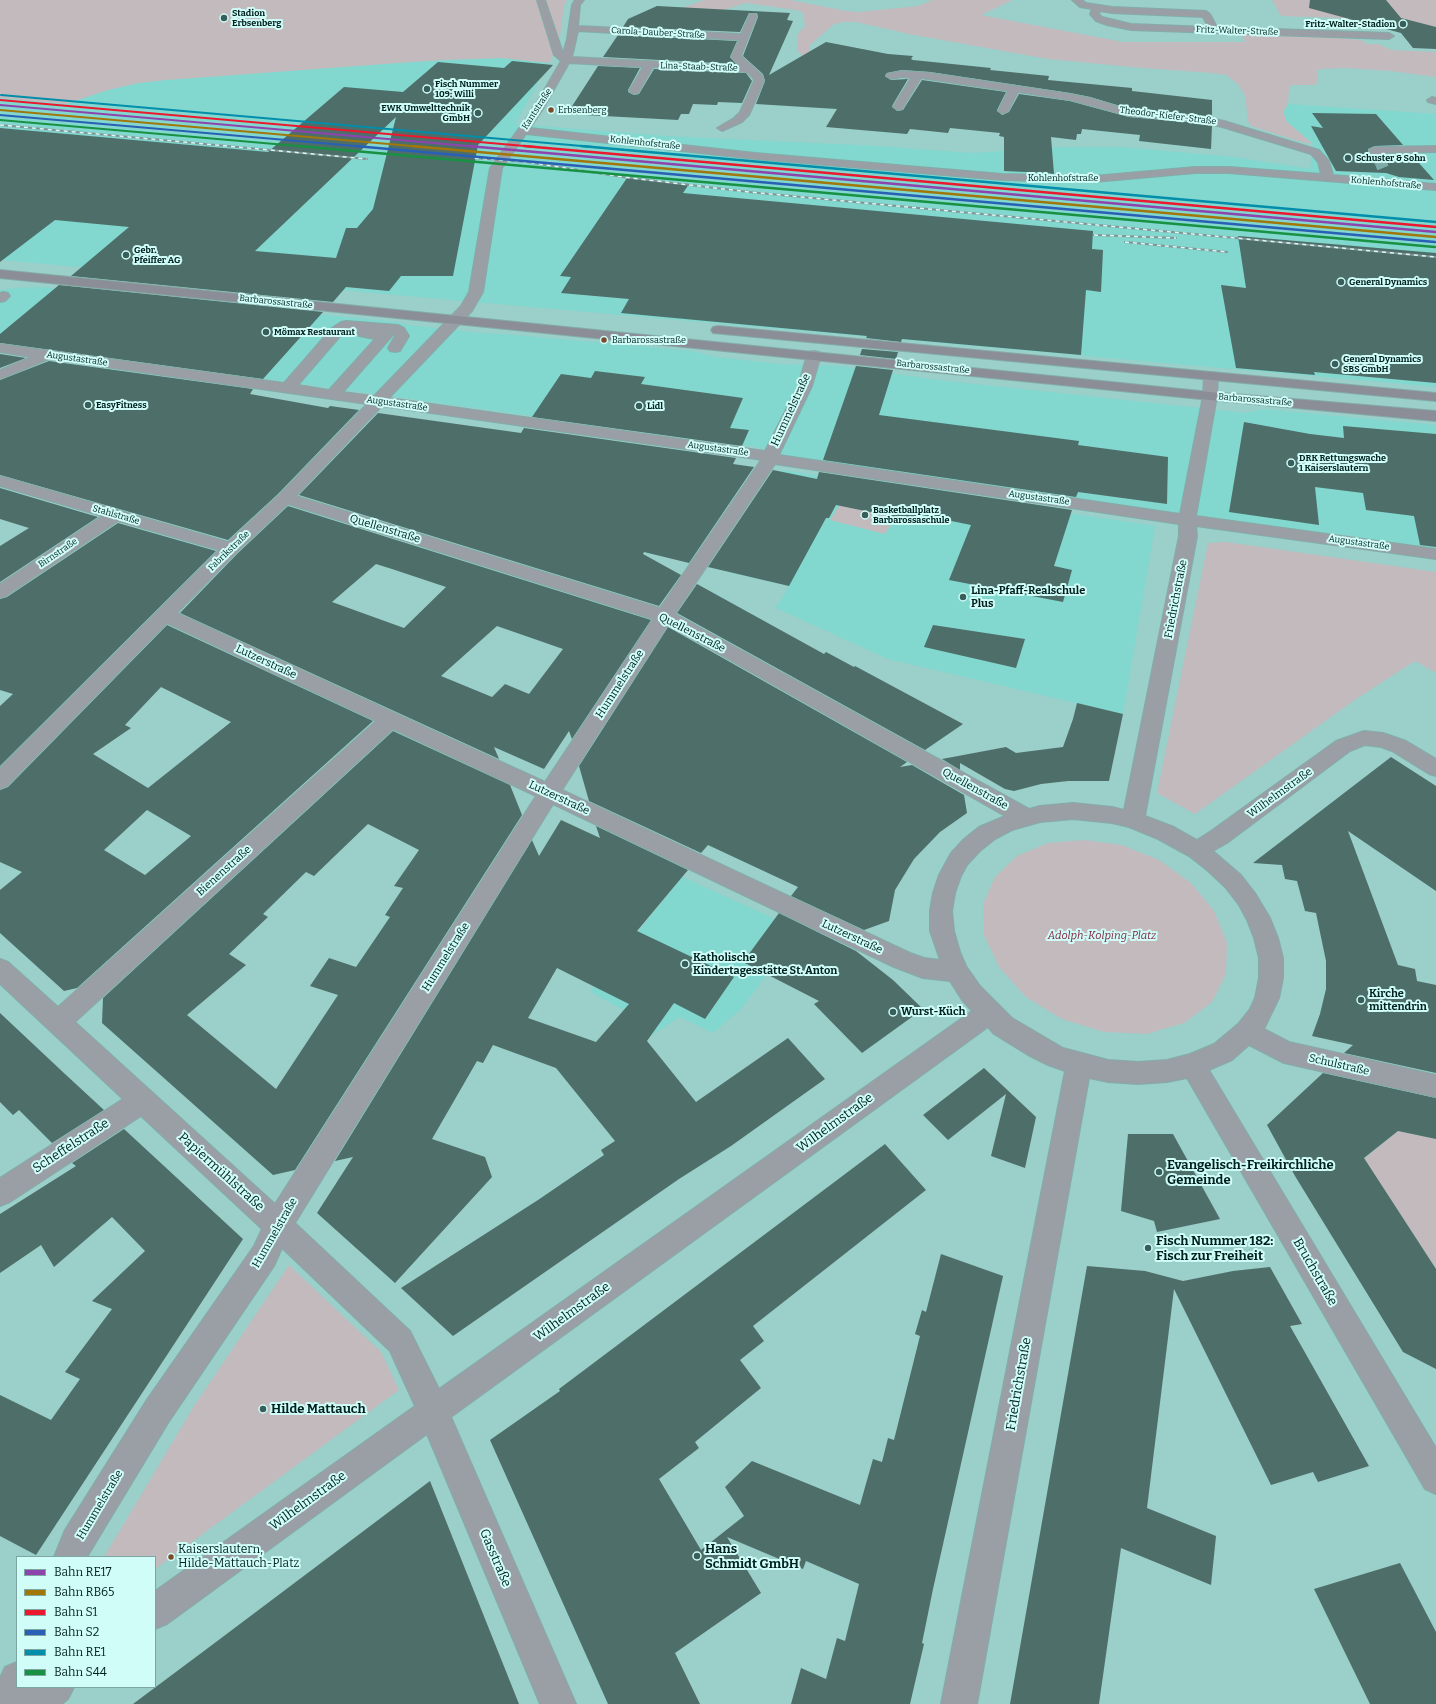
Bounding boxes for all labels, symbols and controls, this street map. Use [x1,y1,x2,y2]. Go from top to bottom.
place label: Stadion Erbsenberg [232,8,281,29]
marker: Stadion Erbsenberg [219,13,229,23]
place label: Fritz-Walter-Stadion [1305,19,1395,29]
marker: Fritz-Walter-Stadion [1398,19,1408,29]
street label: Fritz-Walter-Straße [1196,24,1278,38]
street label: Carola-Dauber-Straße [611,25,705,41]
street label: Lina-Staab-Straße [660,60,738,74]
place label: Fisch Nummer 109: Willi [435,79,498,100]
marker: Fisch Nummer 109: Willi [422,84,432,94]
street label: Kantstraße [520,86,554,132]
place label: EWK Umwelttechnik GmbH [381,103,470,124]
marker: Erbsenberg [546,105,556,115]
place label: Erbsenberg [558,105,606,115]
street label: Theodor-Kiefer-Straße [1119,105,1217,127]
marker: EWK Umwelttechnik GmbH [473,108,483,118]
street label: Kohlenhofstraße [609,134,681,152]
marker: Schuster & Sohn [1343,153,1353,163]
place label: Schuster & Sohn [1356,153,1426,163]
street label: Kohlenhofstraße [1028,173,1098,183]
street label: Kohlenhofstraße [1350,175,1422,191]
place label: Gebr. Pfeiffer AG [134,245,180,266]
marker: Gebr. Pfeiffer AG [121,250,131,260]
marker: General Dynamics [1336,277,1346,287]
place label: General Dynamics [1349,277,1427,287]
street label: Barbarossastraße [239,293,313,311]
marker: Mömax Restaurant [261,327,271,337]
place label: Mömax Restaurant [274,327,355,337]
marker: Barbarossastraße [599,335,609,345]
place label: Barbarossastraße [612,335,686,345]
street label: Augustastraße [46,349,108,369]
place label: General Dynamics SBS GmbH [1343,354,1421,375]
street label: Barbarossastraße [896,358,970,376]
marker: General Dynamics SBS GmbH [1330,359,1340,369]
street label: Hummelstraße [768,372,814,448]
street label: Barbarossastraße [1218,391,1292,409]
street label: Augustastraße [366,394,428,414]
marker: EasyFitness [83,400,93,410]
place label: EasyFitness [96,400,147,410]
marker: Lidl [634,401,644,411]
place label: Lidl [647,401,663,411]
street label: Augustastraße [687,439,749,459]
place label: DRK Rettungswache 1 Kaiserslautern [1299,453,1386,474]
marker: DRK Rettungswache 1 Kaiserslautern [1286,458,1296,468]
street label: Augustastraße [1008,488,1070,508]
street label: Stahlstraße [91,503,141,527]
place label: Basketballplatz Barbarossaschule [873,505,950,526]
marker: Basketballplatz Barbarossaschule [860,510,870,520]
street label: Quellenstraße [348,512,422,546]
street label: Fabrikstraße [206,529,252,573]
street label: Augustastraße [1328,533,1390,553]
street label: Birnstraße [36,536,80,570]
street label: Friedrichstraße [1162,559,1190,639]
place label: Lina-Pfaff-Realschule Plus [971,584,1085,610]
marker: Lina-Pfaff-Realschule Plus [958,592,968,602]
street label: Quellenstraße [656,611,728,655]
street label: Lutzerstraße [234,642,298,682]
street label: Hummelstraße [593,647,647,721]
street label: Quellenstraße [940,765,1010,813]
street label: Wilhelmstraße [1245,765,1315,821]
street label: Lutzerstraße [527,778,591,818]
street label: Bienenstraße [194,843,254,899]
street label: Lutzerstraße [820,917,884,957]
street label: Hummelstraße [420,920,472,994]
park label: Adolph-Kolping-Platz [1048,929,1156,943]
place label: Katholische Kindertagesstätte St. Anton [693,951,837,977]
marker: Katholische Kindertagesstätte St. Anton [680,959,690,969]
place label: Kirche mittendrin [1369,987,1427,1013]
marker: Kirche mittendrin [1356,995,1366,1005]
place label: Wurst-Küch [901,1005,966,1019]
marker: Wurst-Küch [888,1007,898,1017]
street label: Schulstraße [1308,1052,1370,1078]
street label: Wilhelmstraße [794,1090,876,1156]
street label: Scheffelstraße [30,1116,112,1176]
street label: Papiermühlstraße [175,1129,267,1215]
place label: Evangelisch-Freikirchliche Gemeinde [1167,1157,1334,1188]
marker: Evangelisch-Freikirchliche Gemeinde [1154,1167,1164,1177]
street label: Hummelstraße [250,1196,300,1270]
place label: Fisch Nummer 182: Fisch zur Freiheit [1156,1233,1273,1264]
street label: Bruchstraße [1289,1236,1341,1308]
marker: Fisch Nummer 182: Fisch zur Freiheit [1143,1243,1153,1253]
street label: Wilhelmstraße [531,1279,613,1345]
street label: Friedrichstraße [1003,1336,1035,1432]
place label: Hilde Mattauch [271,1401,366,1417]
marker: Hilde Mattauch [258,1404,268,1414]
street label: Hummelstraße [74,1468,126,1542]
street label: Wilhelmstraße [267,1468,349,1534]
street label: Gasstraße [476,1527,514,1589]
place label: Hans Schmidt GmbH [705,1541,799,1572]
place label: Kaiserslautern, Hilde-Mattauch-Platz [178,1543,299,1571]
marker: Hans Schmidt GmbH [692,1551,702,1561]
marker: Kaiserslautern, Hilde-Mattauch-Platz [166,1552,176,1562]
legend [16,1556,156,1688]
text: Bahn RE17 [54,1565,112,1579]
text: Bahn RB65 [54,1585,114,1599]
text: Bahn S1 [54,1605,97,1619]
text: Bahn S2 [54,1625,99,1639]
text: Bahn RE1 [54,1645,106,1659]
text: Bahn S44 [54,1665,107,1679]

